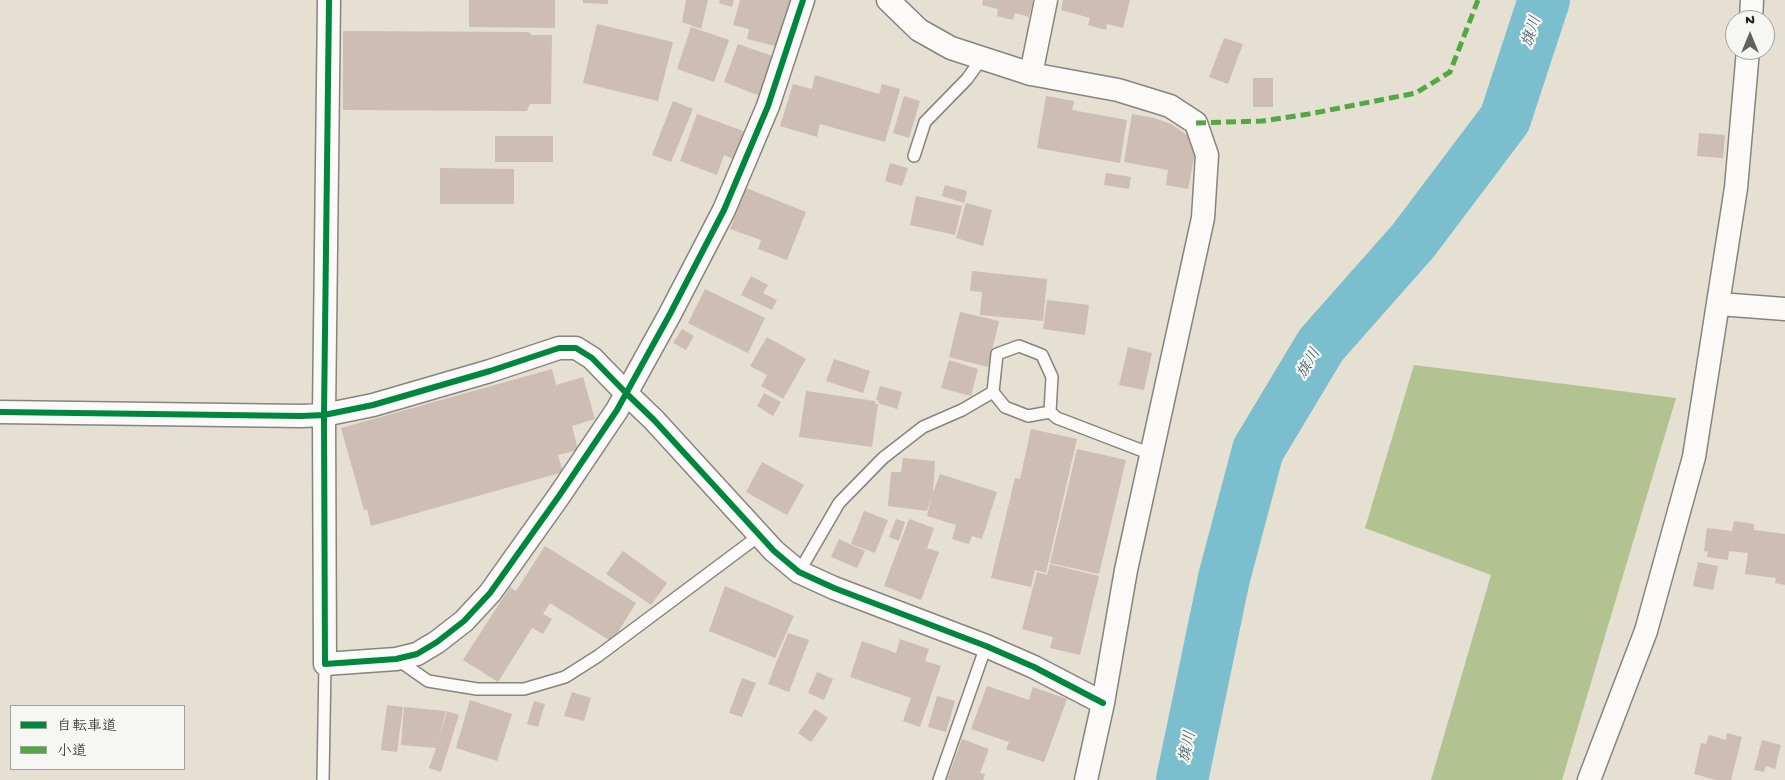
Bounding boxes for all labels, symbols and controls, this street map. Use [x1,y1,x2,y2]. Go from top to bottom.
north arrow [1725,10,1775,60]
text: N [1745,12,1755,29]
water label: 旗川 [1519,14,1547,50]
water label: 旗川 [1294,345,1326,383]
legend [10,705,185,770]
text: 自転車道 [57,718,117,736]
water label: 旗川 [1176,729,1202,765]
text: 小道 [57,743,87,761]

